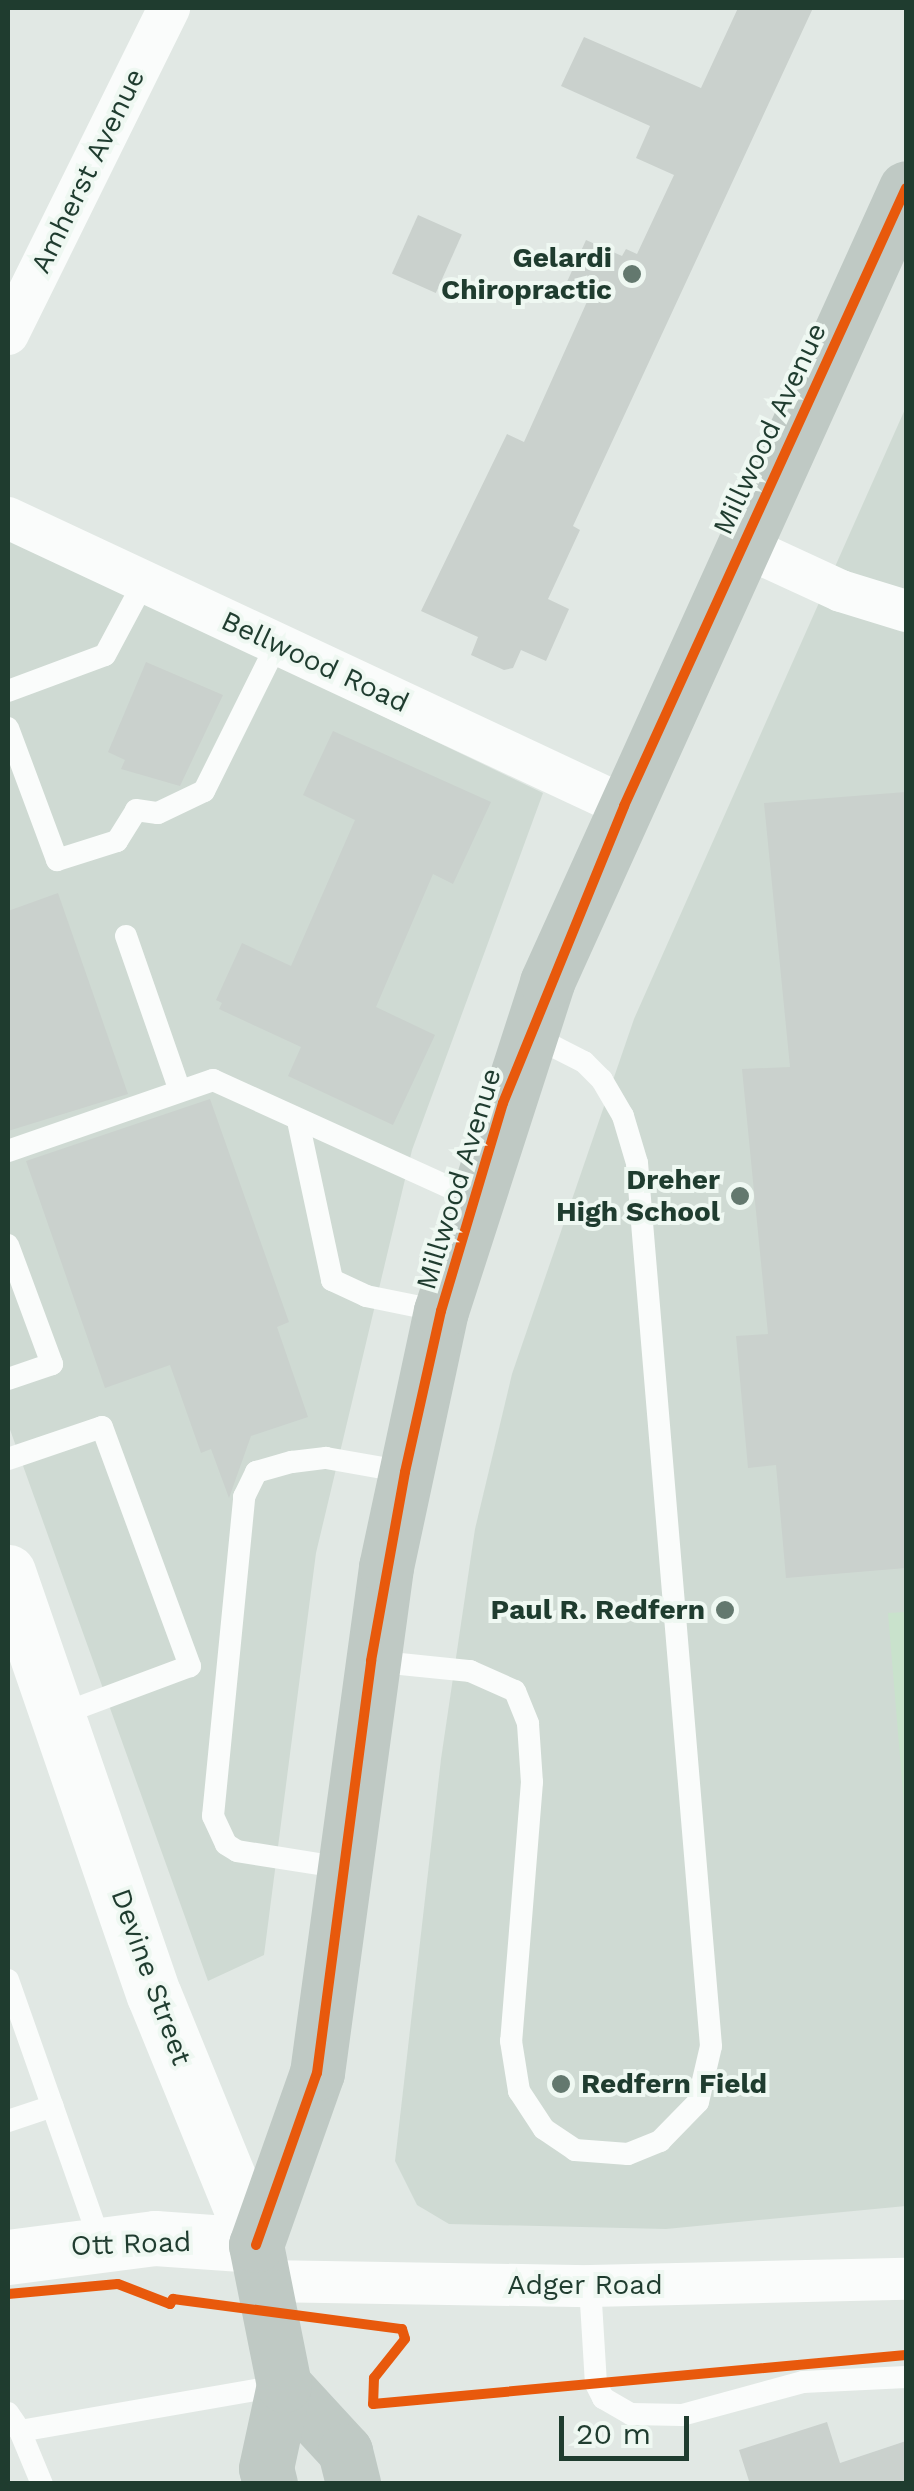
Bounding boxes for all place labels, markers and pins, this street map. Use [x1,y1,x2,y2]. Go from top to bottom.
place label: Gelardi Chiropractic [441,241,612,307]
marker: Gelardi Chiropractic [621,263,643,285]
place label: Dreher High School [556,1163,720,1229]
marker: Dreher High School [729,1185,751,1207]
place label: Paul R. Redfern [490,1593,705,1627]
marker: Paul R. Redfern [714,1599,736,1621]
place label: Redfern Field [581,2067,767,2101]
marker: Redfern Field [550,2073,572,2095]

